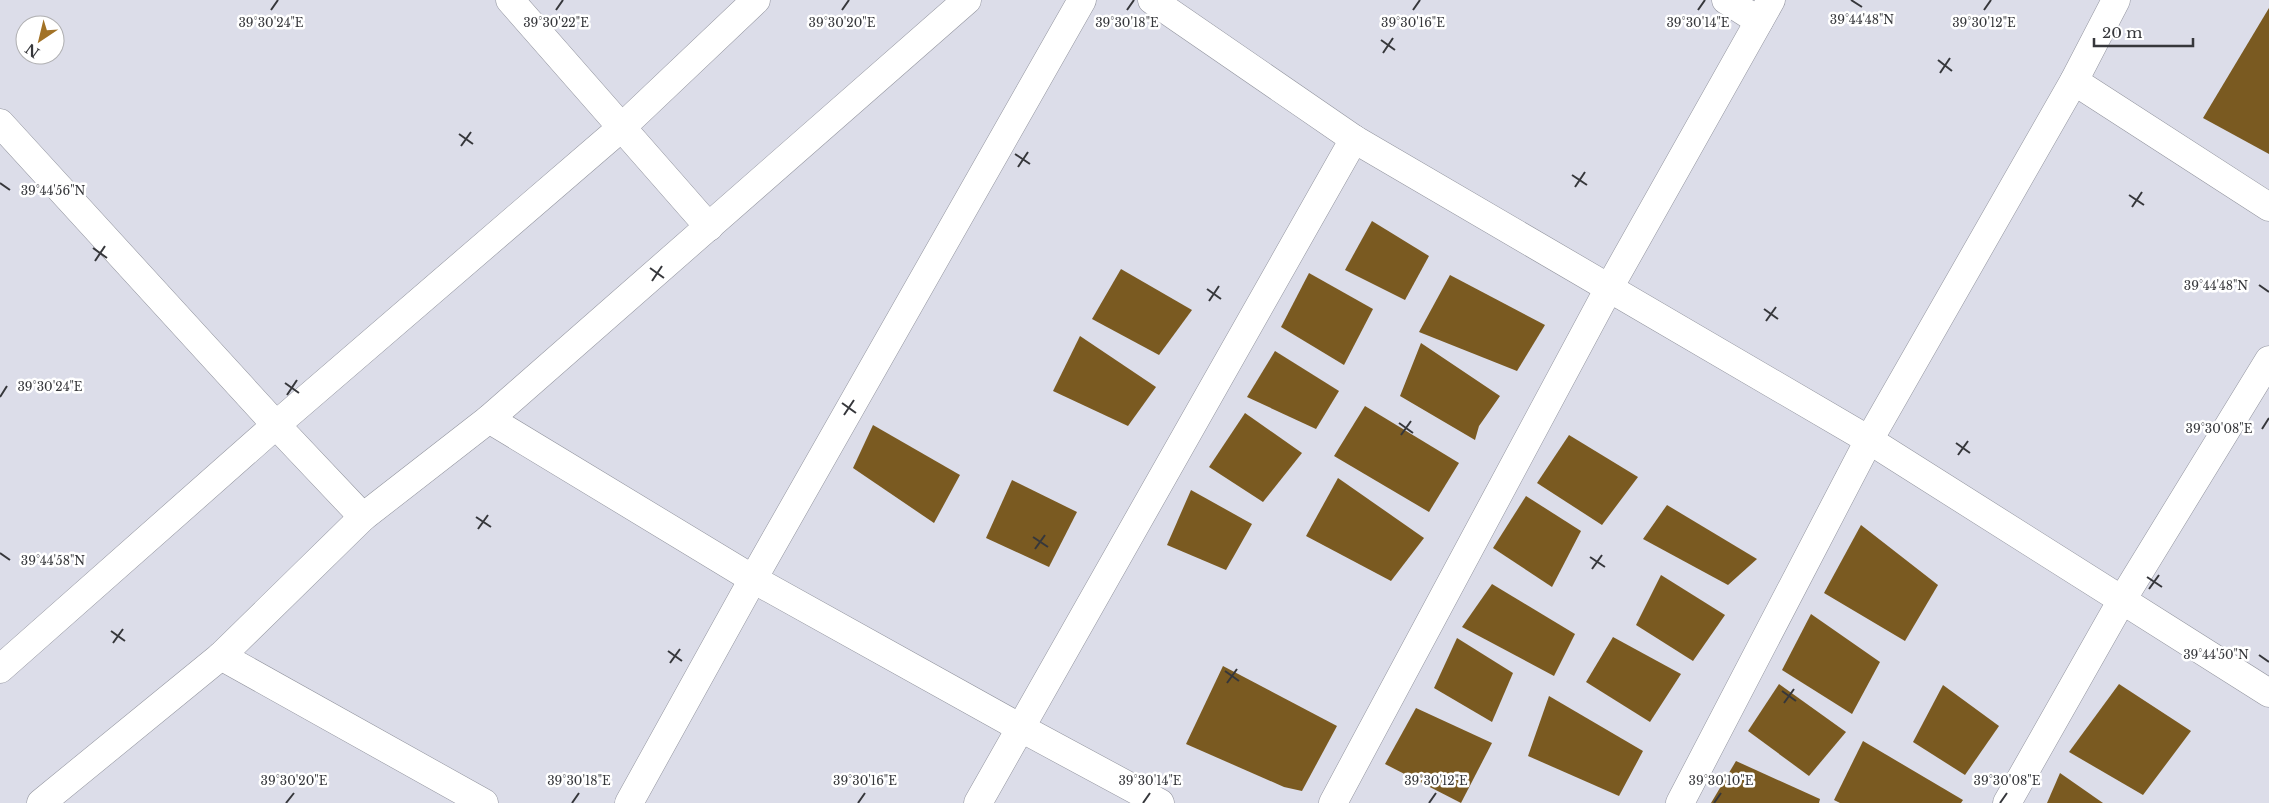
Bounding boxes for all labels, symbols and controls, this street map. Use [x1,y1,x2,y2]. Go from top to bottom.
text: 39°44'48"N [1830,12,1894,27]
north arrow [15,15,65,65]
text: 39°30'24"E [238,15,304,30]
text: 39°30'22"E [523,15,589,30]
text: 39°30'20"E [809,15,876,30]
text: 39°30'18"E [1095,15,1159,30]
text: 39°30'16"E [1381,15,1445,30]
text: 39°30'14"E [1666,15,1730,30]
text: 39°30'12"E [1952,15,2016,30]
scale bar [2094,15,2193,47]
text: 20 m [2102,23,2142,42]
text: N [22,39,43,62]
text: 39°44'56"N [21,183,86,198]
text: 39°44'48"N [2184,278,2248,293]
text: 39°30'24"E [17,379,83,394]
text: 39°30'08"E [2186,421,2253,436]
text: 39°44'58"N [21,553,85,568]
text: 39°44'50"N [2183,647,2249,662]
text: 39°30'20"E [261,773,328,788]
text: 39°30'18"E [547,773,611,788]
text: 39°30'16"E [833,773,897,788]
text: 39°30'14"E [1118,773,1182,788]
text: 39°30'12"E [1404,773,1468,788]
text: 39°30'10"E [1689,773,1754,788]
text: 39°30'08"E [1974,773,2041,788]

